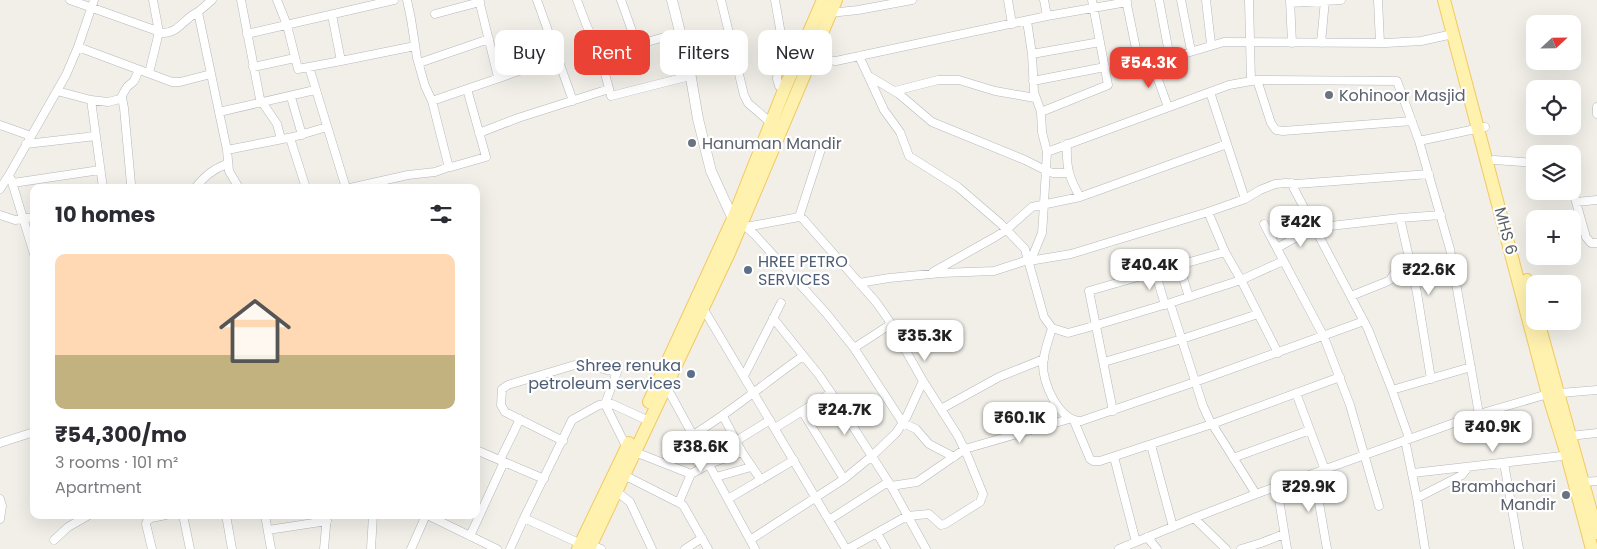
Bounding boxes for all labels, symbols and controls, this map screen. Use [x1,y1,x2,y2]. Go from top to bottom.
north arrow [1526,15,1581,70]
map controls [1526,15,1581,330]
chip: Buy [495,30,564,75]
chip: Rent [574,30,650,75]
chip: Filters [660,30,748,75]
chip: New [758,30,832,75]
pin: ₹54.3K [1108,46,1190,89]
text: ₹54.3K [1121,51,1177,74]
button: locate [1526,80,1581,135]
place label: Kohinoor Masjid [1339,84,1466,107]
marker: Kohinoor Masjid [1323,89,1335,101]
place label: Hanuman Mandir [702,132,842,155]
marker: Hanuman Mandir [686,137,698,149]
button: layers [1526,145,1581,200]
text: 10 homes [55,200,155,229]
icon: filters [427,200,455,228]
street label: MHS 6 [1489,205,1523,257]
pin: ₹42K [1271,206,1331,248]
text: ₹42K [1281,210,1321,233]
button: + [1526,210,1581,265]
pin: ₹40.4K [1109,248,1191,291]
place label: HREE PETRO SERVICES [758,250,848,291]
text: ₹40.4K [1121,253,1179,276]
pin: ₹22.6K [1388,254,1470,296]
text: ₹22.6K [1402,258,1456,281]
marker: HREE PETRO SERVICES [742,264,754,276]
button: − [1526,275,1581,330]
icon: home [210,286,300,376]
pin: ₹35.3K [884,320,966,362]
text: ₹35.3K [898,324,953,347]
place label: Shree renuka petroleum services [528,354,681,395]
marker: Shree renuka petroleum services [685,368,697,380]
pin: ₹24.7K [804,394,886,436]
text: ₹24.7K [818,398,872,421]
pin: ₹60.1K [979,402,1061,444]
text: ₹60.1K [994,406,1046,429]
pin: ₹40.9K [1452,410,1534,453]
text: ₹40.9K [1465,415,1521,438]
text: ₹54,300/mo [55,420,187,449]
pin: ₹38.6K [660,430,742,473]
text: ₹38.6K [673,435,729,458]
text: 3 rooms · 101 m² [55,451,178,474]
pin: ₹29.9K [1268,470,1350,513]
text: ₹29.9K [1282,475,1336,498]
place label: Bramhachari Mandir [1451,475,1556,516]
text: Apartment [55,476,142,499]
marker: Bramhachari Mandir [1560,489,1572,501]

